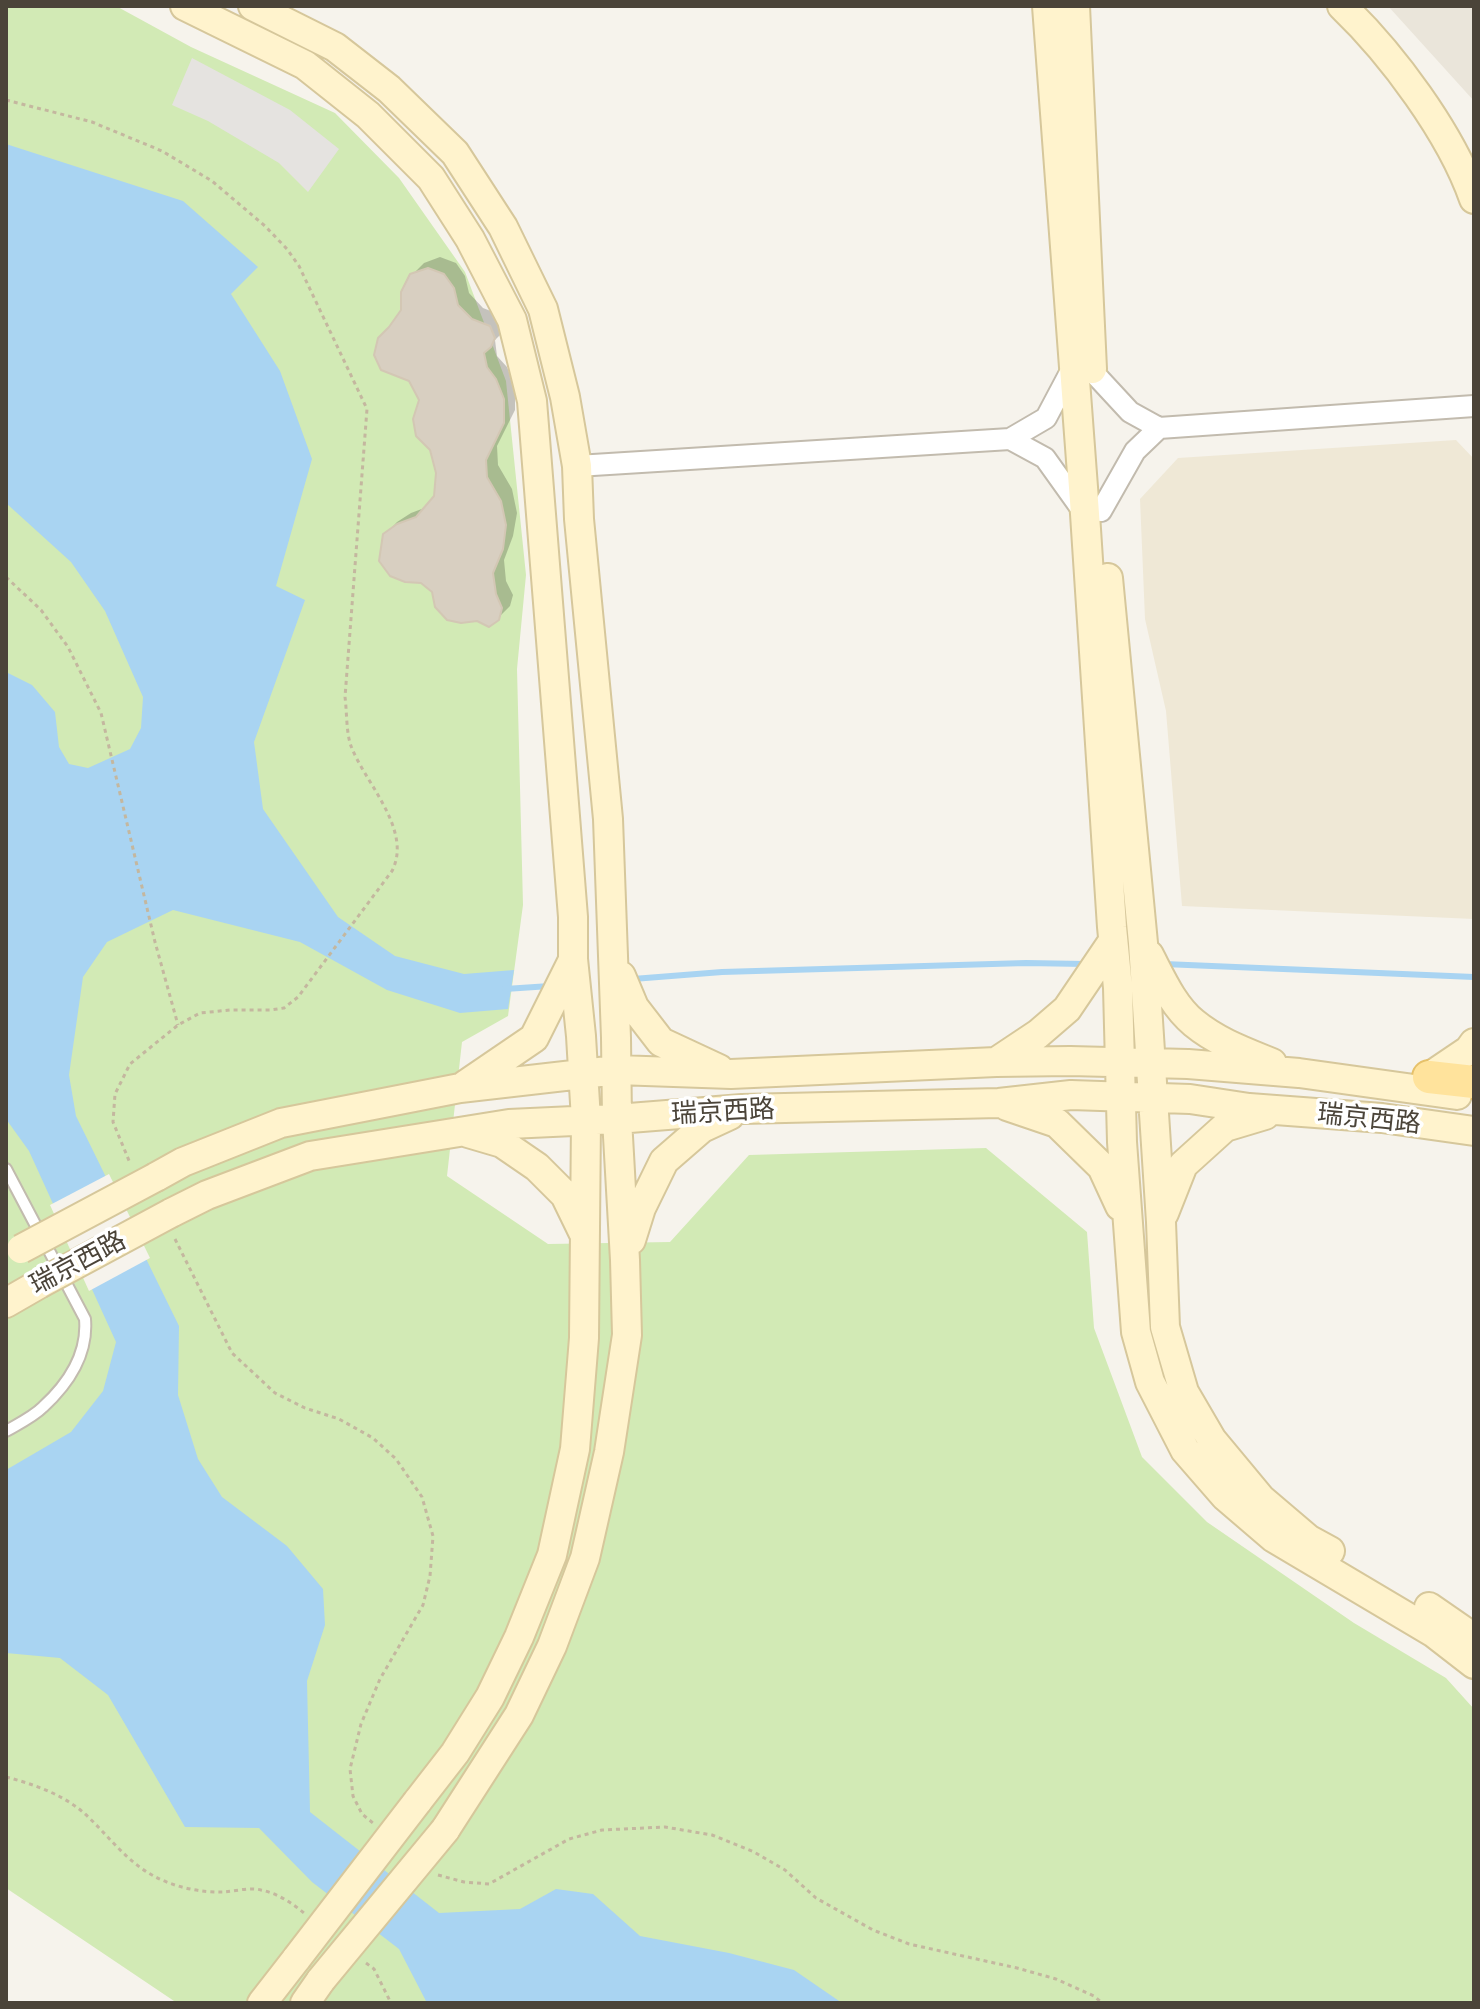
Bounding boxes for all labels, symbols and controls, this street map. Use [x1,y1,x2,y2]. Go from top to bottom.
street label: 瑞京西路 [670,1094,776,1130]
street label: 瑞京西路 [1316,1098,1422,1140]
street label: 瑞京西路 [25,1225,131,1301]

